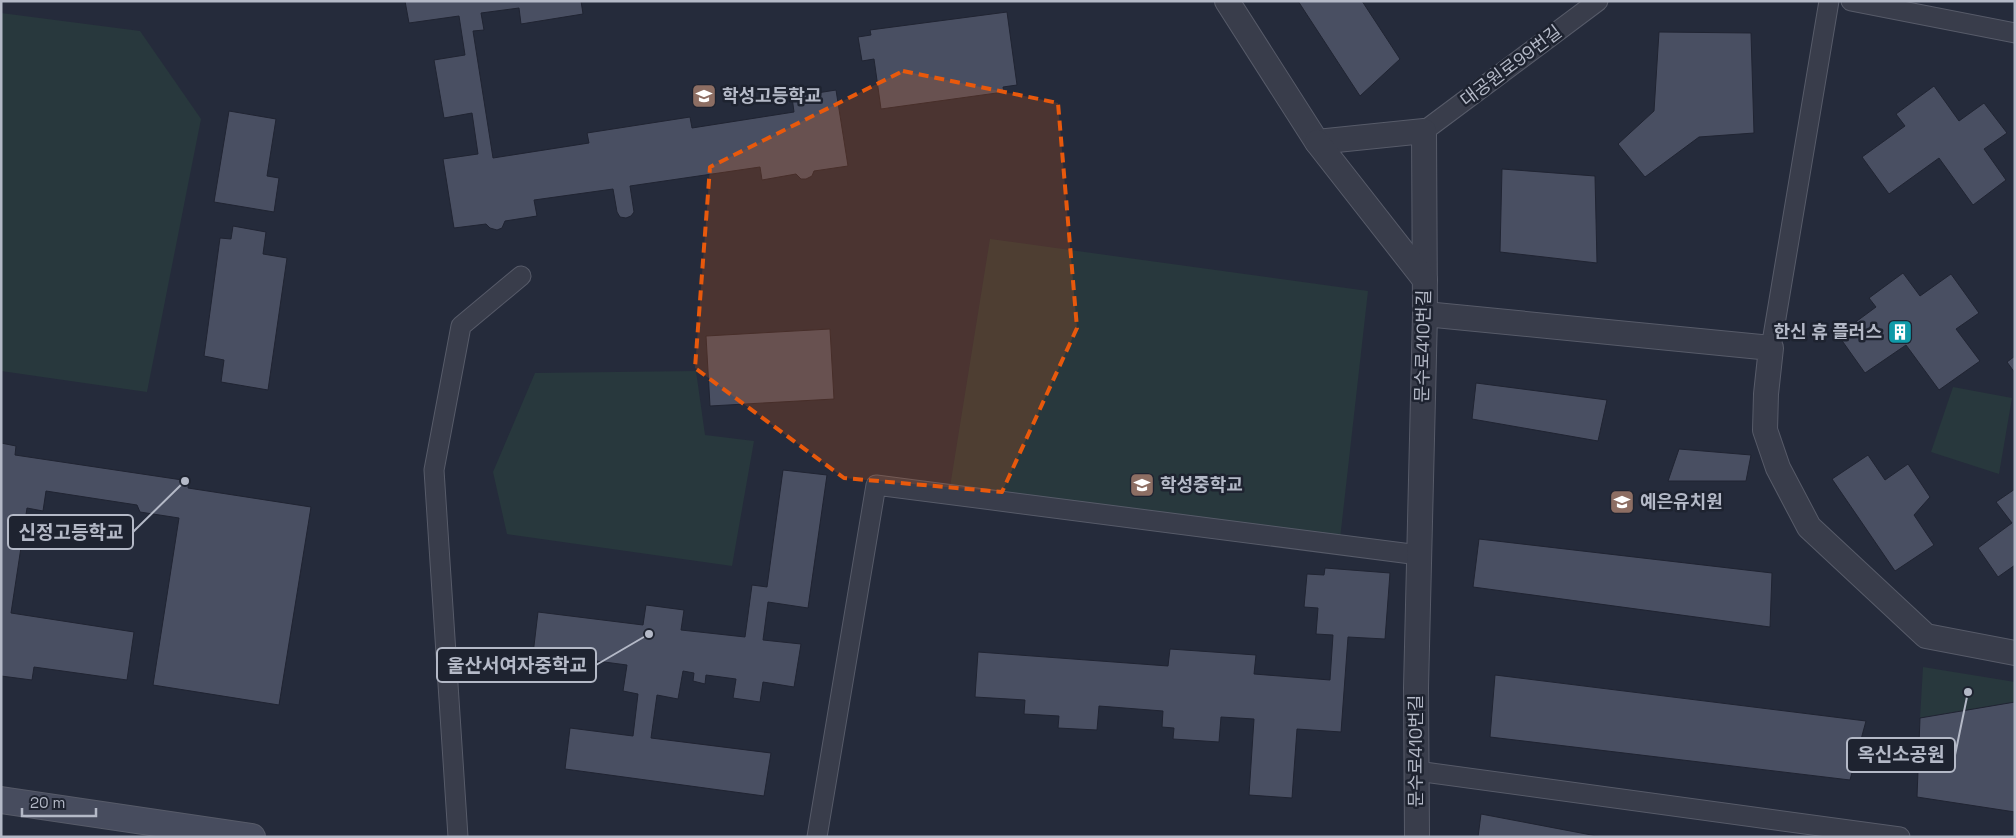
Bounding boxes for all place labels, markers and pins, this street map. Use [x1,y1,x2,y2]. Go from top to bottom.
school or university icon: 학성고등학교 [691,83,717,109]
place label: 학성고등학교 [722,84,821,107]
building icon: 한신 휴 플러스 [1887,319,1913,345]
place label: 한신 휴 플러스 [1773,320,1882,343]
school or university icon: 학성중학교 [1129,472,1155,498]
place label: 학성중학교 [1160,473,1243,496]
school or university icon: 예은유치원 [1609,489,1635,515]
place label: 예은유치원 [1640,490,1723,513]
callout: 신정고등학교 [8,515,133,549]
callout: 울산서여자중학교 [437,648,596,682]
callout: 옥신소공원 [1847,738,1955,772]

